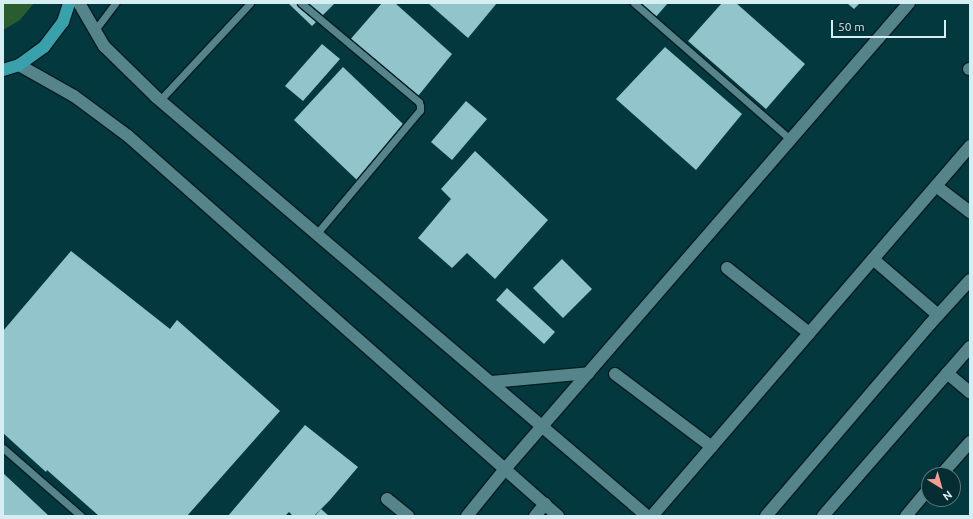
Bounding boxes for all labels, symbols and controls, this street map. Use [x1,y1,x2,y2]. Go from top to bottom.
scale bar [833,12,948,38]
text: 50 m [838,20,865,33]
north arrow [921,467,961,507]
text: N [941,489,955,503]

